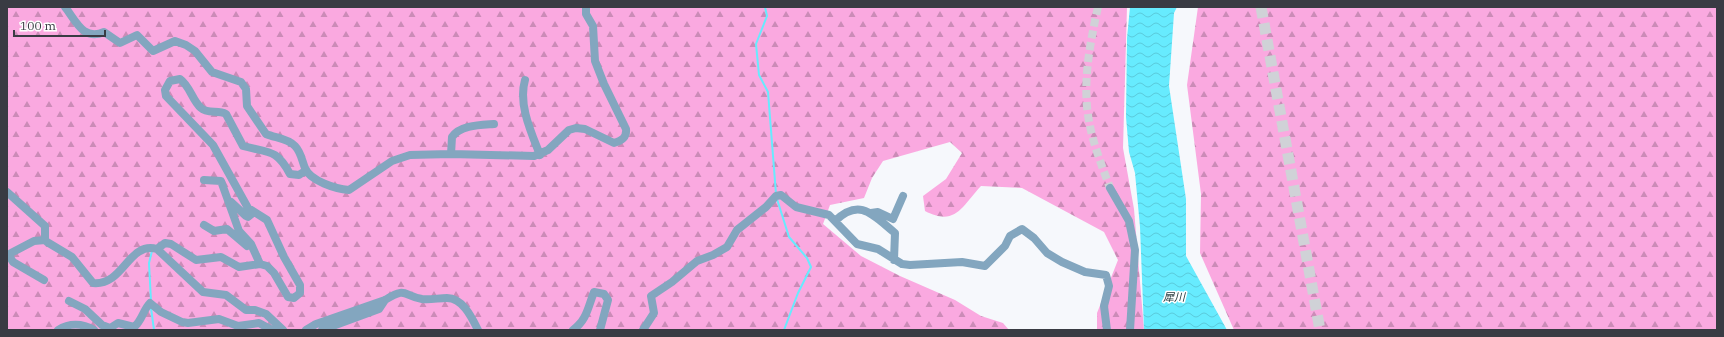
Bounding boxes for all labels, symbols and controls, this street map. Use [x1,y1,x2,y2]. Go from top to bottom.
scale bar [14,12,105,38]
text: 100 m [20,18,56,33]
water label: 犀川 [1163,290,1186,304]

